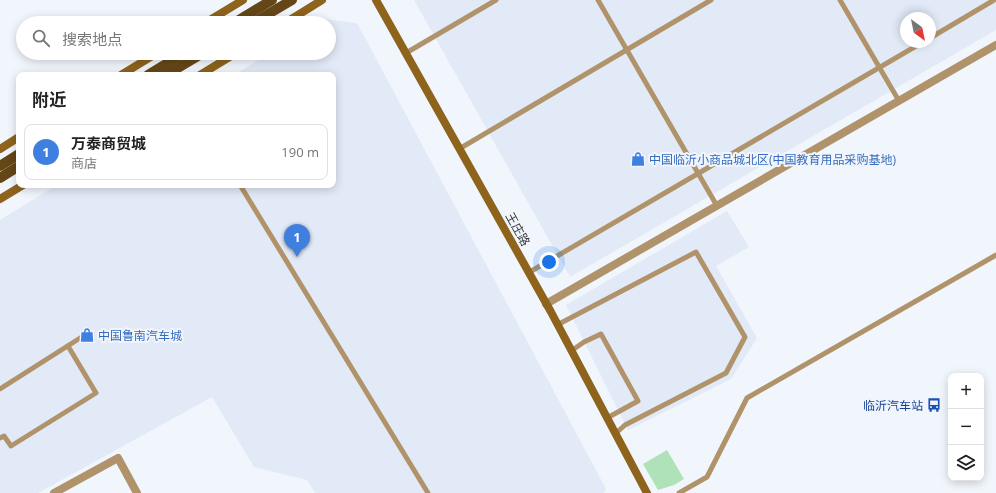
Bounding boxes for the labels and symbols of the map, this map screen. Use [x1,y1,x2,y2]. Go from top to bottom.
north arrow [900,12,936,48]
shop icon: 中国临沂小商品城北区(中国教育用品采购基地) [630,151,646,167]
place label: 中国临沂小商品城北区(中国教育用品采购基地) [649,151,897,168]
street label: 王庄路 [502,209,534,249]
pin: 1 [284,224,310,257]
your location [539,252,559,272]
shop icon: 中国鲁南汽车城 [79,327,95,343]
place label: 中国鲁南汽车城 [98,327,182,344]
place label: 临沂汽车站 [863,397,923,414]
bus stop icon: 临沂汽车站 [926,397,942,413]

